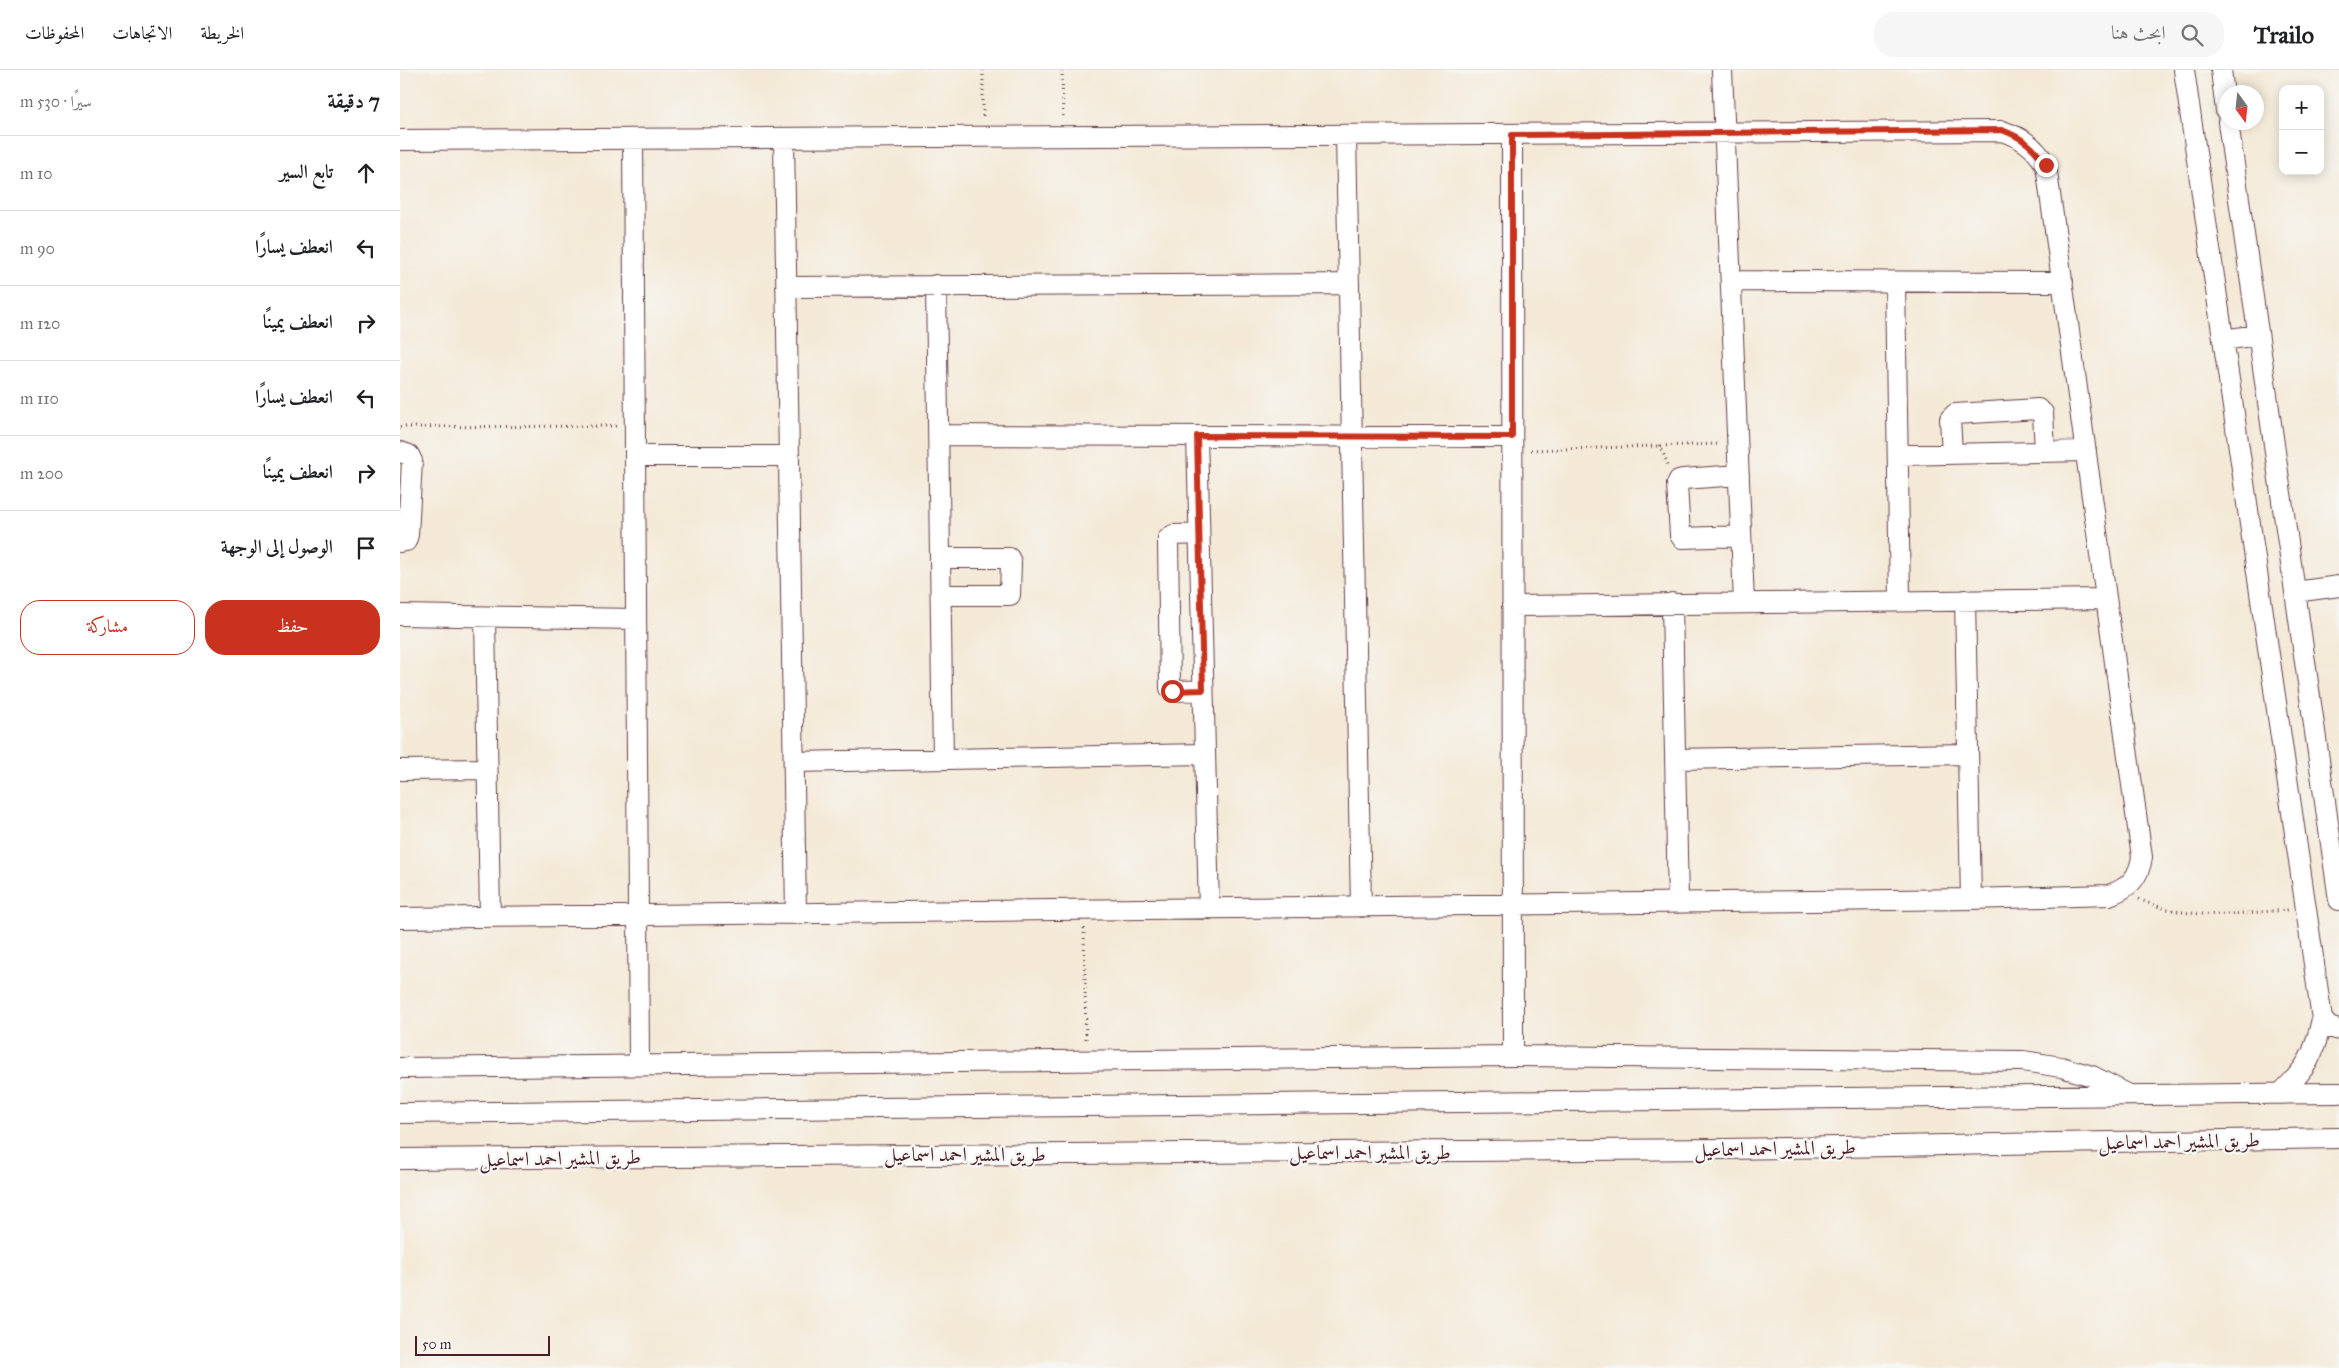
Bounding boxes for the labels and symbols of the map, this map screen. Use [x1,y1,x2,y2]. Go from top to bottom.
north arrow [2219,85,2264,130]
route end [2035,154,2058,177]
route start [1161,680,1184,703]
street label: طريق المشير احمد اسماعيل [2098,1128,2260,1157]
street label: طريق المشير احمد اسماعيل [1694,1135,1856,1164]
street label: طريق المشير احمد اسماعيل [1289,1140,1451,1167]
street label: طريق المشير احمد اسماعيل [884,1142,1046,1169]
street label: طريق المشير احمد اسماعيل [479,1145,641,1174]
scale bar [415,1333,550,1356]

